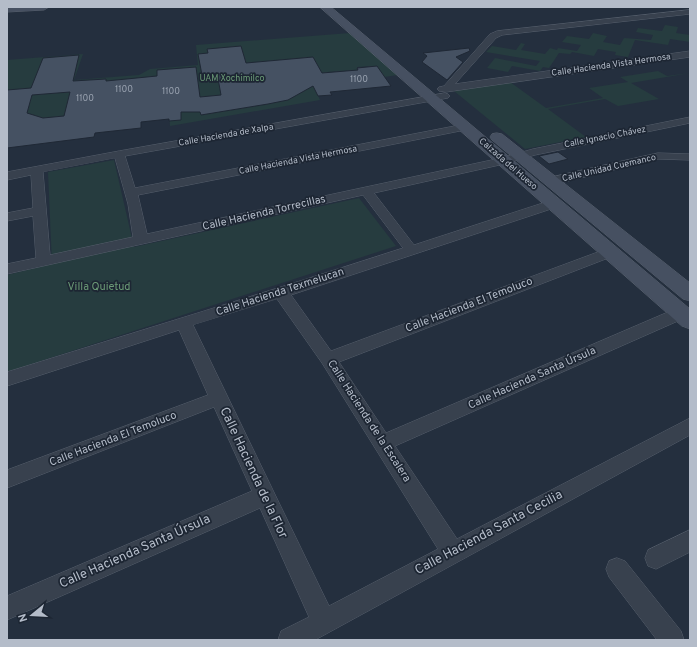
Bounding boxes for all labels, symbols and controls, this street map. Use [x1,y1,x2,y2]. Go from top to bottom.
street label: Calle Hacienda Vista Hermosa [551,51,672,79]
park label: UAM Xochimilco [199,73,265,84]
house number: 1100 [350,74,368,85]
house number: 1100 [115,84,133,95]
house number: 1100 [162,86,180,97]
house number: 1100 [76,93,94,104]
street label: Calle Hacienda de Xalpa [178,121,275,149]
street label: Calle Ignacio Chávez [563,124,647,150]
street label: Calzada del Hueso [477,136,539,192]
street label: Calle Hacienda Vista Hermosa [238,143,358,177]
street label: Calle Unidad Cuemanco [561,152,657,184]
street label: Calle Hacienda Torrecillas [201,192,327,234]
street label: Calle Hacienda Texmelucan [214,265,346,319]
street label: Calle Hacienda El Temoluco [403,274,535,336]
park label: Villa Quietud [67,280,131,294]
street label: Calle Hacienda Santa Úrsula [466,342,598,413]
street label: Calle Hacienda de la Escalera [324,357,414,485]
street label: Calle Hacienda de la Flor [216,405,290,541]
street label: Calle Hacienda El Temoluco [47,408,179,470]
street label: Calle Hacienda Santa Cecilia [412,487,566,579]
street label: Calle Hacienda Santa Úrsula [56,510,213,593]
north arrow [12,595,52,635]
text: N [16,612,31,624]

